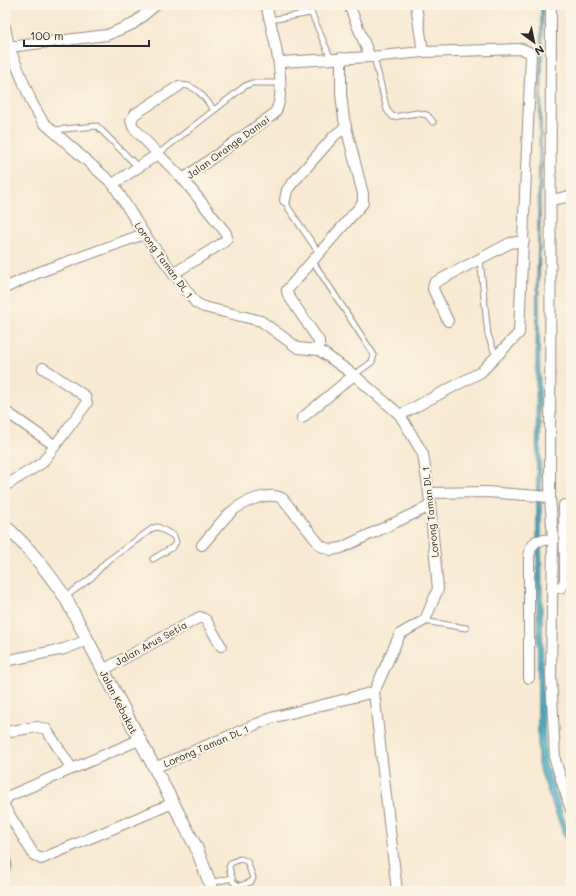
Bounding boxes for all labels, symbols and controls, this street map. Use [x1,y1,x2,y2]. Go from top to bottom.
scale bar [24,22,149,48]
north arrow [514,22,554,62]
text: 100 m [30,27,64,43]
text: N [532,42,547,59]
street label: Jalan Orange Damai [184,112,272,182]
street label: Lorong Taman DL 1 [132,219,196,301]
street label: Lorong Taman DL 1 [418,466,442,558]
street label: Jalan Arus Setia [113,617,189,669]
street label: Jalan Kebakat [97,668,141,736]
street label: Lorong Taman DL 1 [161,722,251,770]

